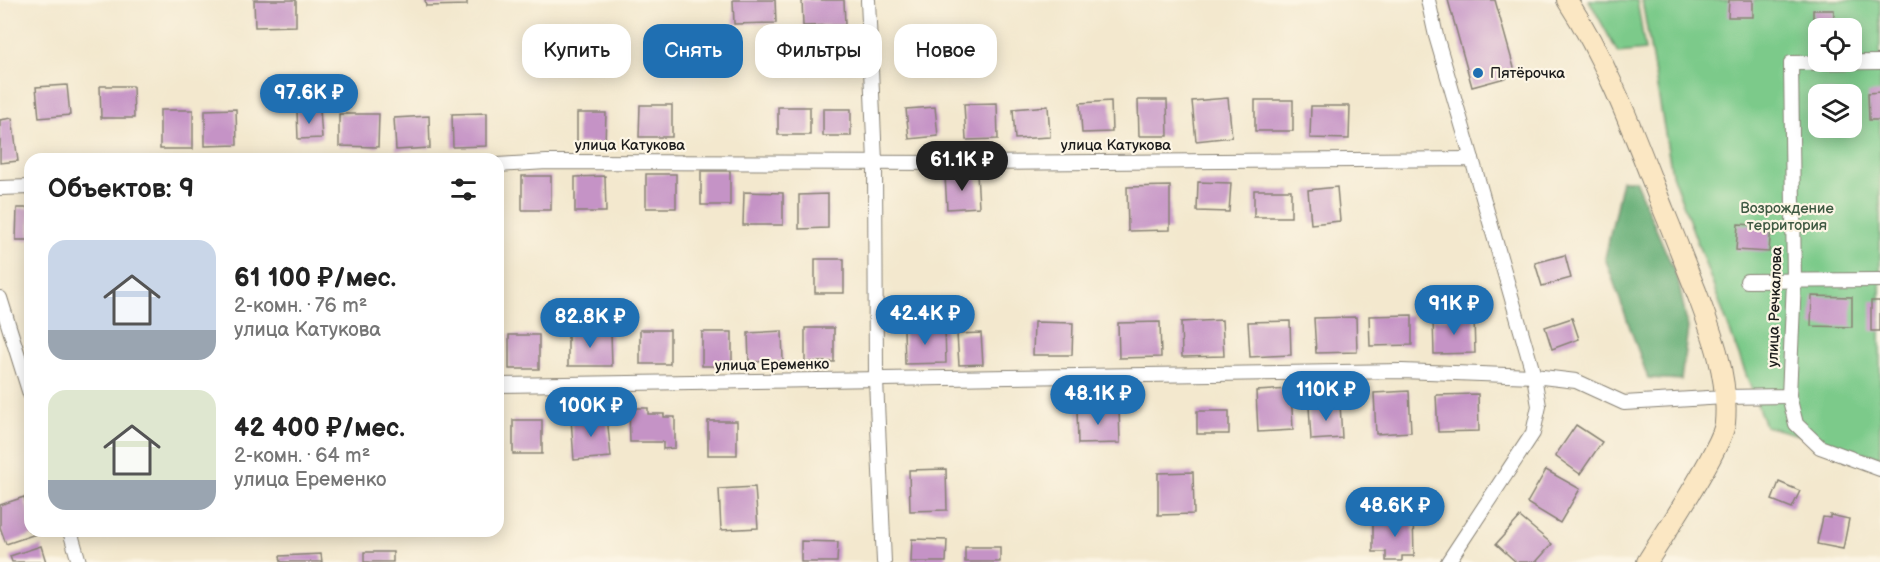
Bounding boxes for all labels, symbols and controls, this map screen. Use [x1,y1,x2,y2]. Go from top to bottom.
map controls [1808,18,1862,138]
button: locate [1808,18,1862,72]
chip: Купить [522,24,631,78]
chip: Снять [643,24,743,78]
chip: Фильтры [755,24,882,78]
chip: Новое [894,24,997,78]
place label: Пятёрочка [1490,64,1565,83]
marker: Пятёрочка [1471,66,1485,80]
pin: 97.6K ₽ [254,74,364,125]
text: 97.6K ₽ [274,81,344,105]
button: layers [1808,84,1862,138]
street label: улица Катукова [575,136,685,155]
street label: улица Катукова [1061,136,1171,155]
pin: 61.1K ₽ [907,141,1017,192]
text: 61.1K ₽ [930,148,994,172]
icon: filters [447,173,480,206]
text: Объектов: 9 [48,174,194,205]
park label: Возрождение территория [1740,199,1834,235]
street label: улица Речкалова [1763,246,1787,368]
text: 61 100 ₽/мес. [234,263,396,294]
icon: home [96,264,168,336]
pin: 91K ₽ [1412,285,1496,336]
text: 91K ₽ [1429,292,1479,316]
text: 2-комн. · 76 m² [234,294,367,318]
pin: 42.4K ₽ [870,295,980,346]
pin: 82.8K ₽ [535,298,645,349]
text: 42.4K ₽ [890,302,960,326]
text: 82.8K ₽ [554,305,626,329]
text: улица Катукова [234,318,381,342]
street label: улица Еременко [715,355,830,375]
pin: 110K ₽ [1277,371,1375,422]
pin: 48.1K ₽ [1043,375,1153,426]
text: 110K ₽ [1296,378,1356,402]
text: 48.1K ₽ [1064,382,1132,406]
pin: 100K ₽ [542,387,640,438]
text: 100K ₽ [559,394,623,418]
text: 42 400 ₽/мес. [234,413,405,444]
icon: home [96,414,168,486]
text: 2-комн. · 64 m² [234,444,370,468]
text: улица Еременко [234,468,387,492]
pin: 48.6K ₽ [1340,487,1450,538]
text: 48.6K ₽ [1360,494,1430,518]

